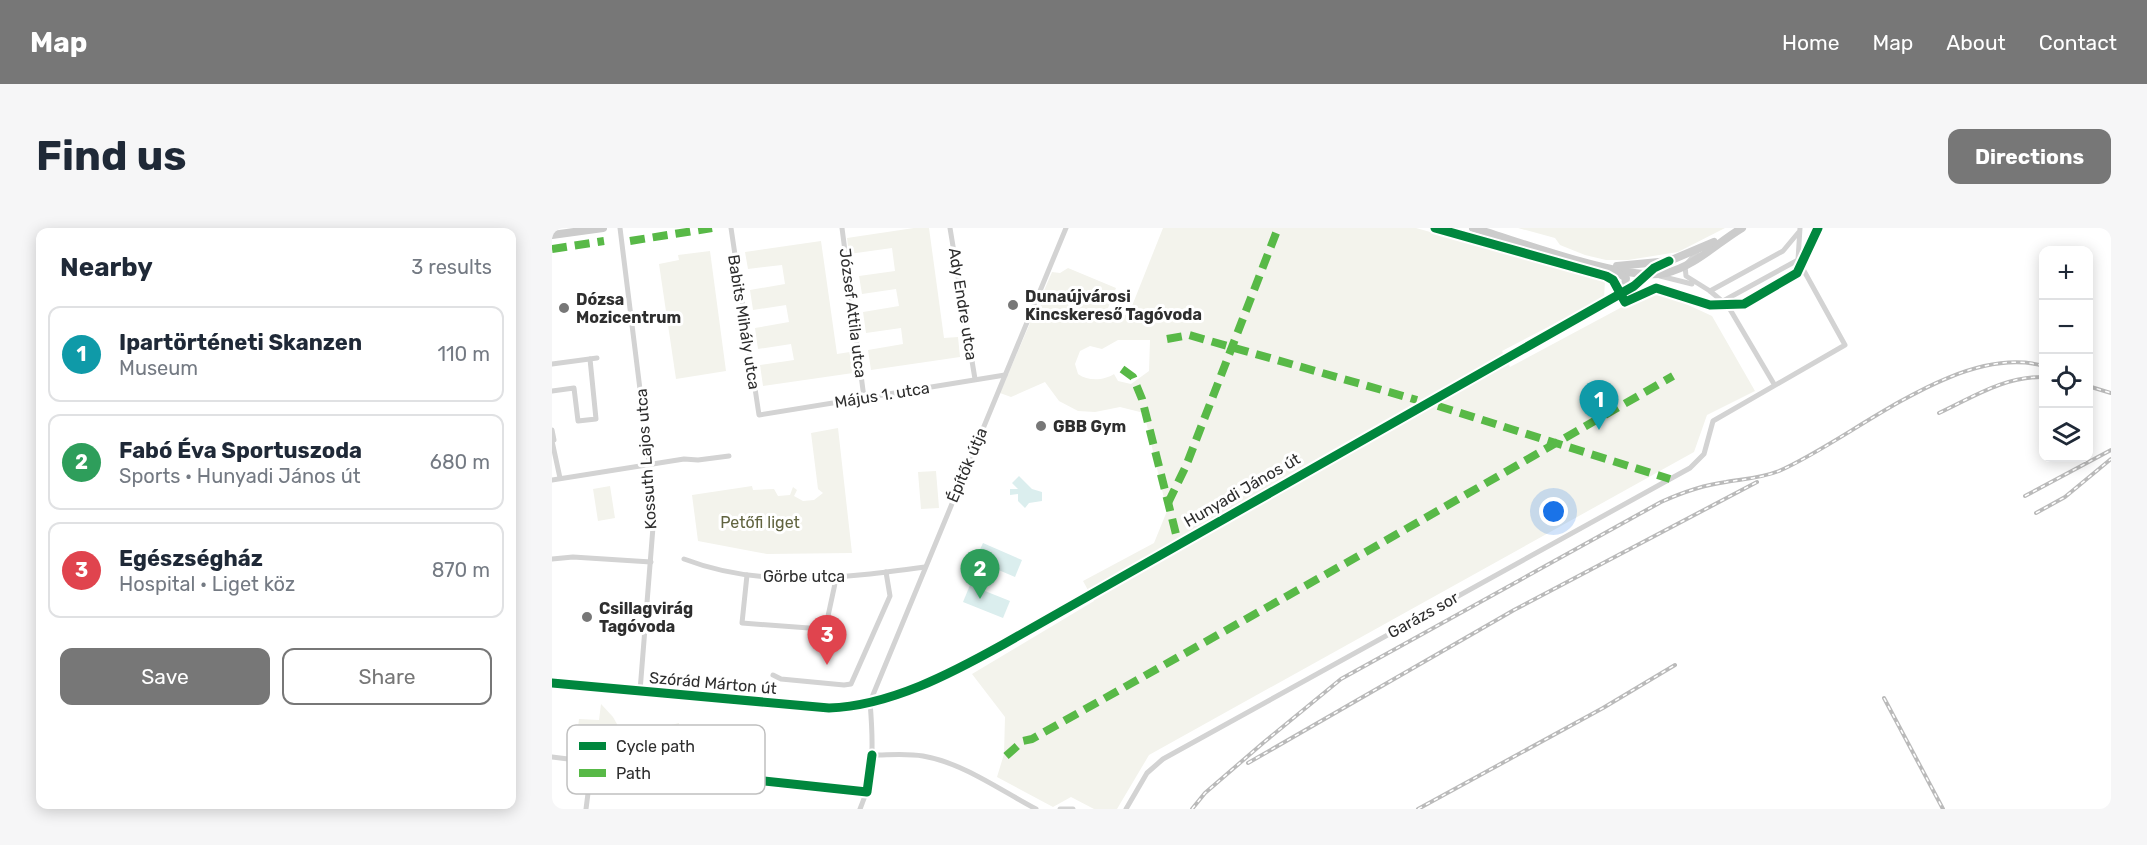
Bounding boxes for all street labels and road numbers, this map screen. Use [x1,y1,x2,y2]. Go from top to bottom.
street label: Ady Endre utca [945,246,981,362]
street label: József Attila utca [836,247,870,379]
street label: Babits Mihály utca [724,253,764,391]
street label: Május 1. utca [833,378,931,412]
street label: Kossuth Lajos utca [632,388,660,530]
street label: Építők útja [943,425,991,505]
street label: Hunyadi János út [1181,449,1303,531]
street label: Görbe utca [763,567,845,586]
street label: Garázs sor [1384,588,1462,642]
street label: Szórád Márton út [648,668,778,698]

